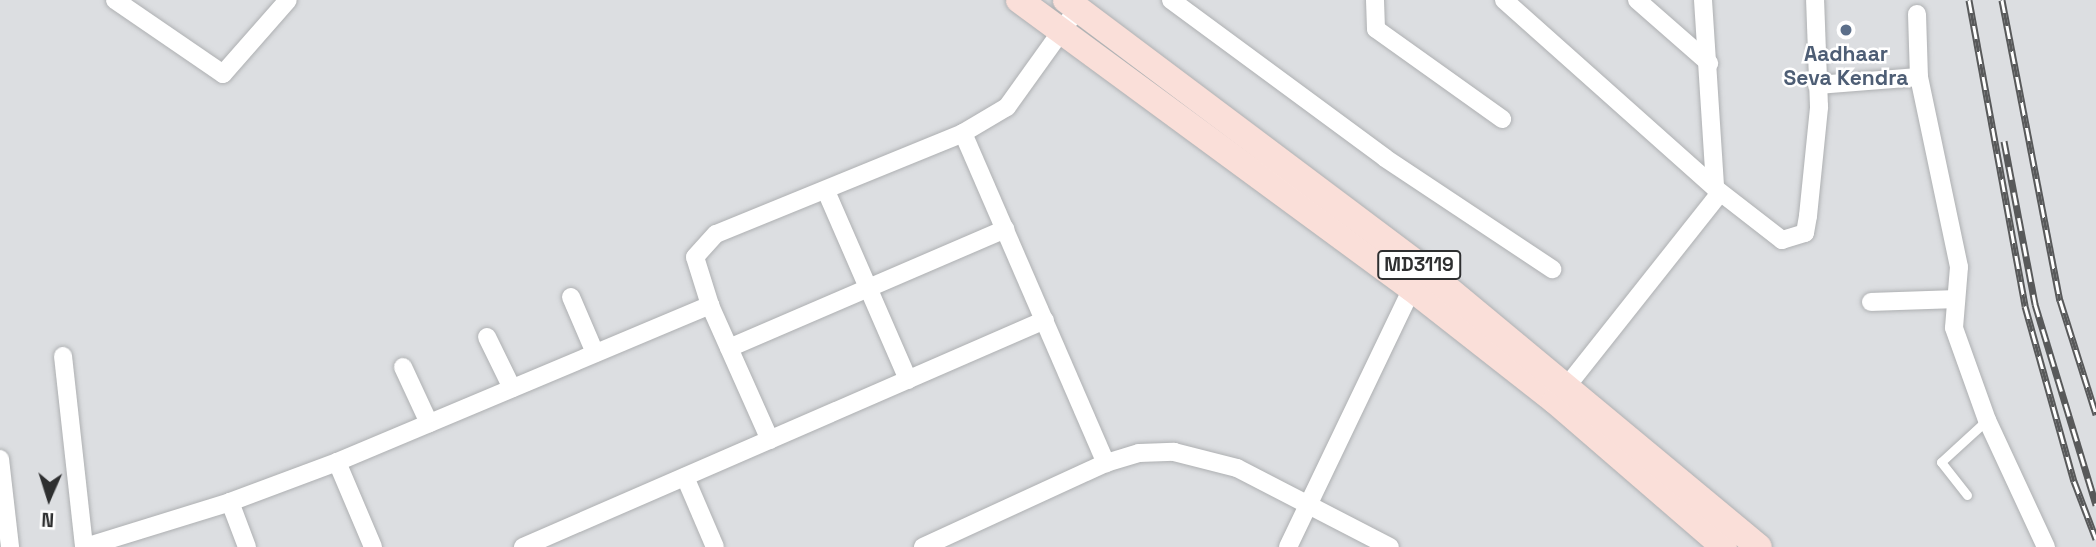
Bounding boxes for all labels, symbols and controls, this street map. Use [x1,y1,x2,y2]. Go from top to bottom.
marker: Aadhaar Seva Kendra [1838,22,1854,38]
place label: Aadhaar Seva Kendra [1784,41,1908,91]
road number: MD3119 [1377,249,1461,280]
north arrow [14,463,84,533]
text: N [41,507,55,532]

